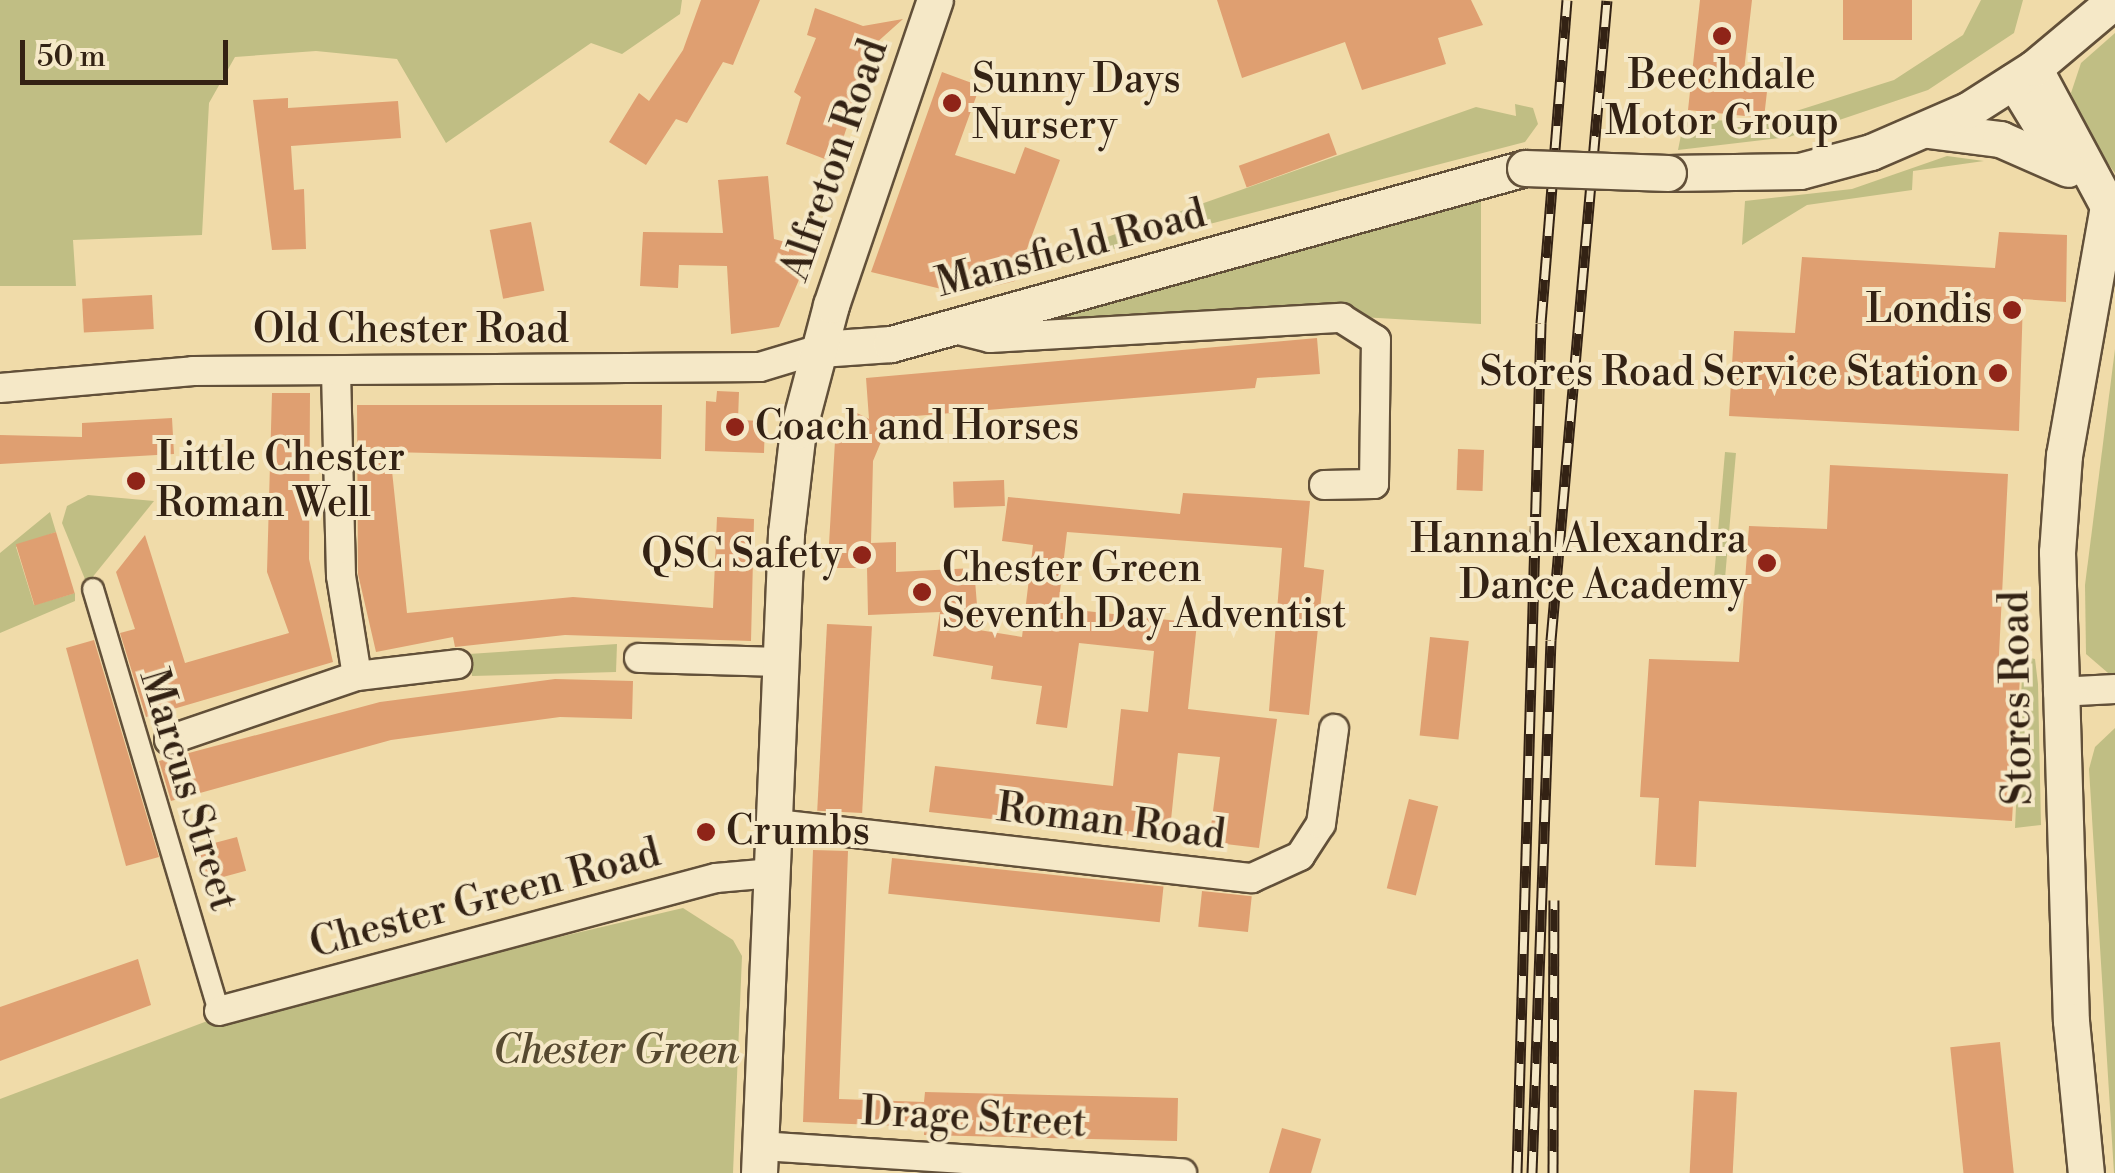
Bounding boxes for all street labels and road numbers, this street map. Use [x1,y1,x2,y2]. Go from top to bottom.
street label: Alfreton Road [771,33,899,287]
street label: Mansfield Road [931,190,1211,308]
street label: Old Chester Road [253,306,569,354]
street label: Stores Road [1991,590,2043,806]
street label: Marcus Street [129,664,247,916]
street label: Roman Road [994,784,1228,860]
street label: Chester Green Road [305,829,665,969]
street label: Drage Street [860,1088,1088,1148]

